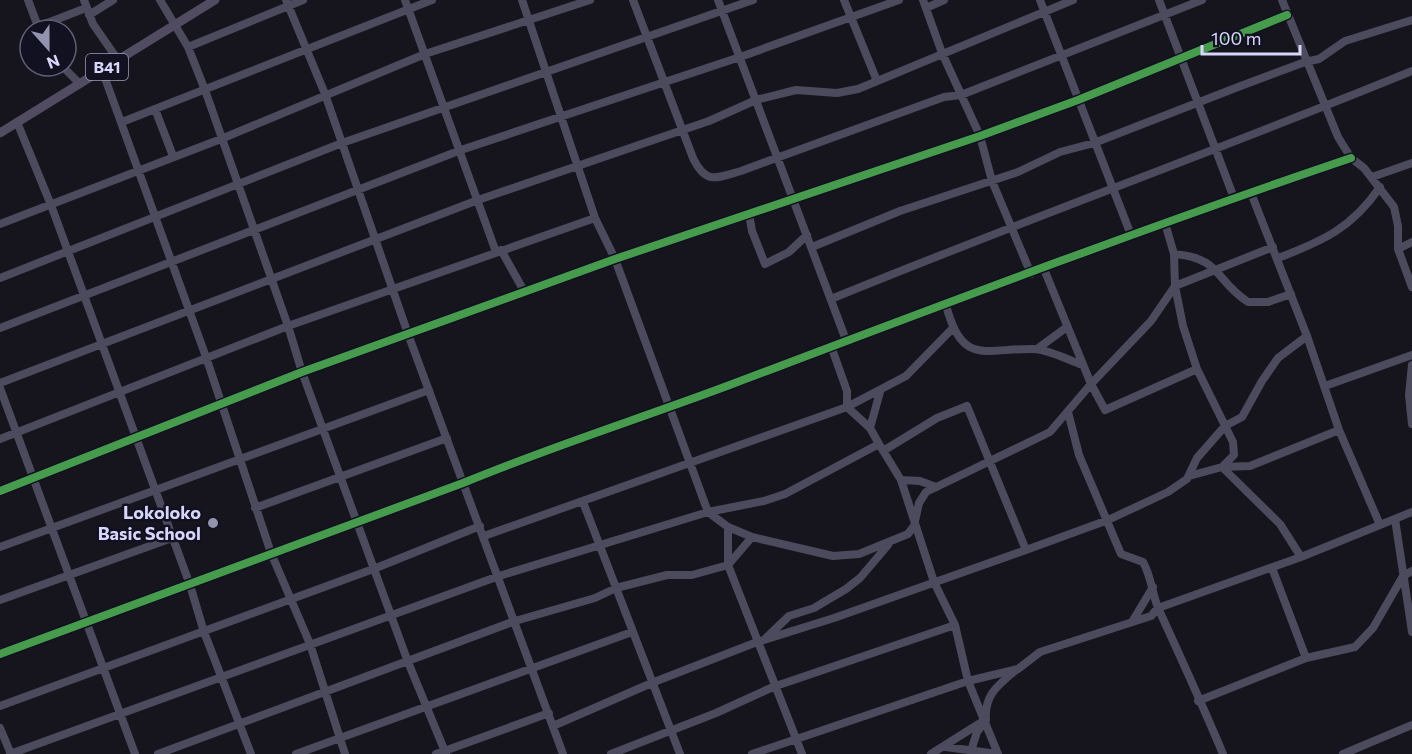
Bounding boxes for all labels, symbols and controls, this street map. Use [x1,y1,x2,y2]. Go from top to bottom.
north arrow [18,18,78,78]
scale bar [1202,18,1300,56]
text: 100 m [1211,27,1261,49]
text: N [45,51,63,73]
road number: B41 [86,54,128,80]
place label: Lokoloko Basic School [98,501,201,544]
marker: Lokoloko Basic School [206,516,220,530]

